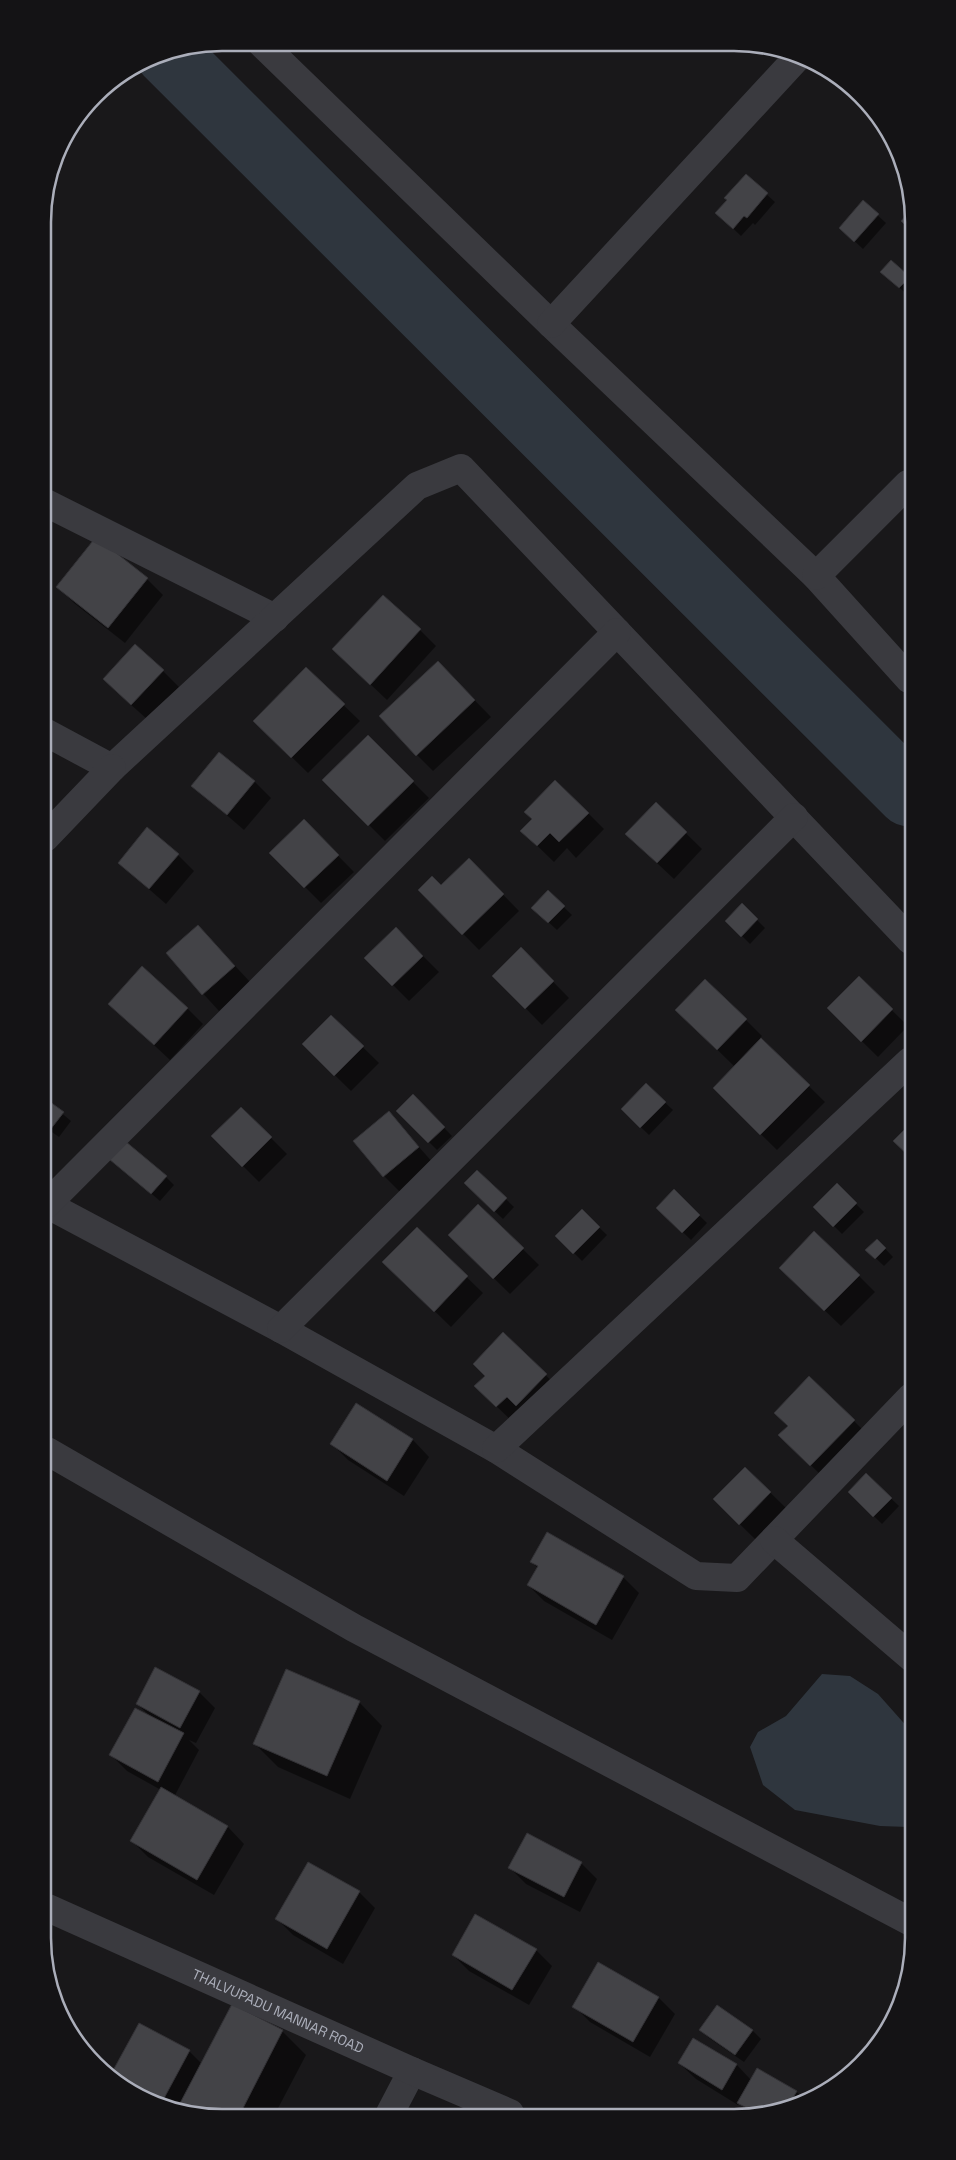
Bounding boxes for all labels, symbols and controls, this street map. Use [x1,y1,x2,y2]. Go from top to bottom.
street label: THALVUPADU MANNAR ROAD [189,1965,367,2057]

